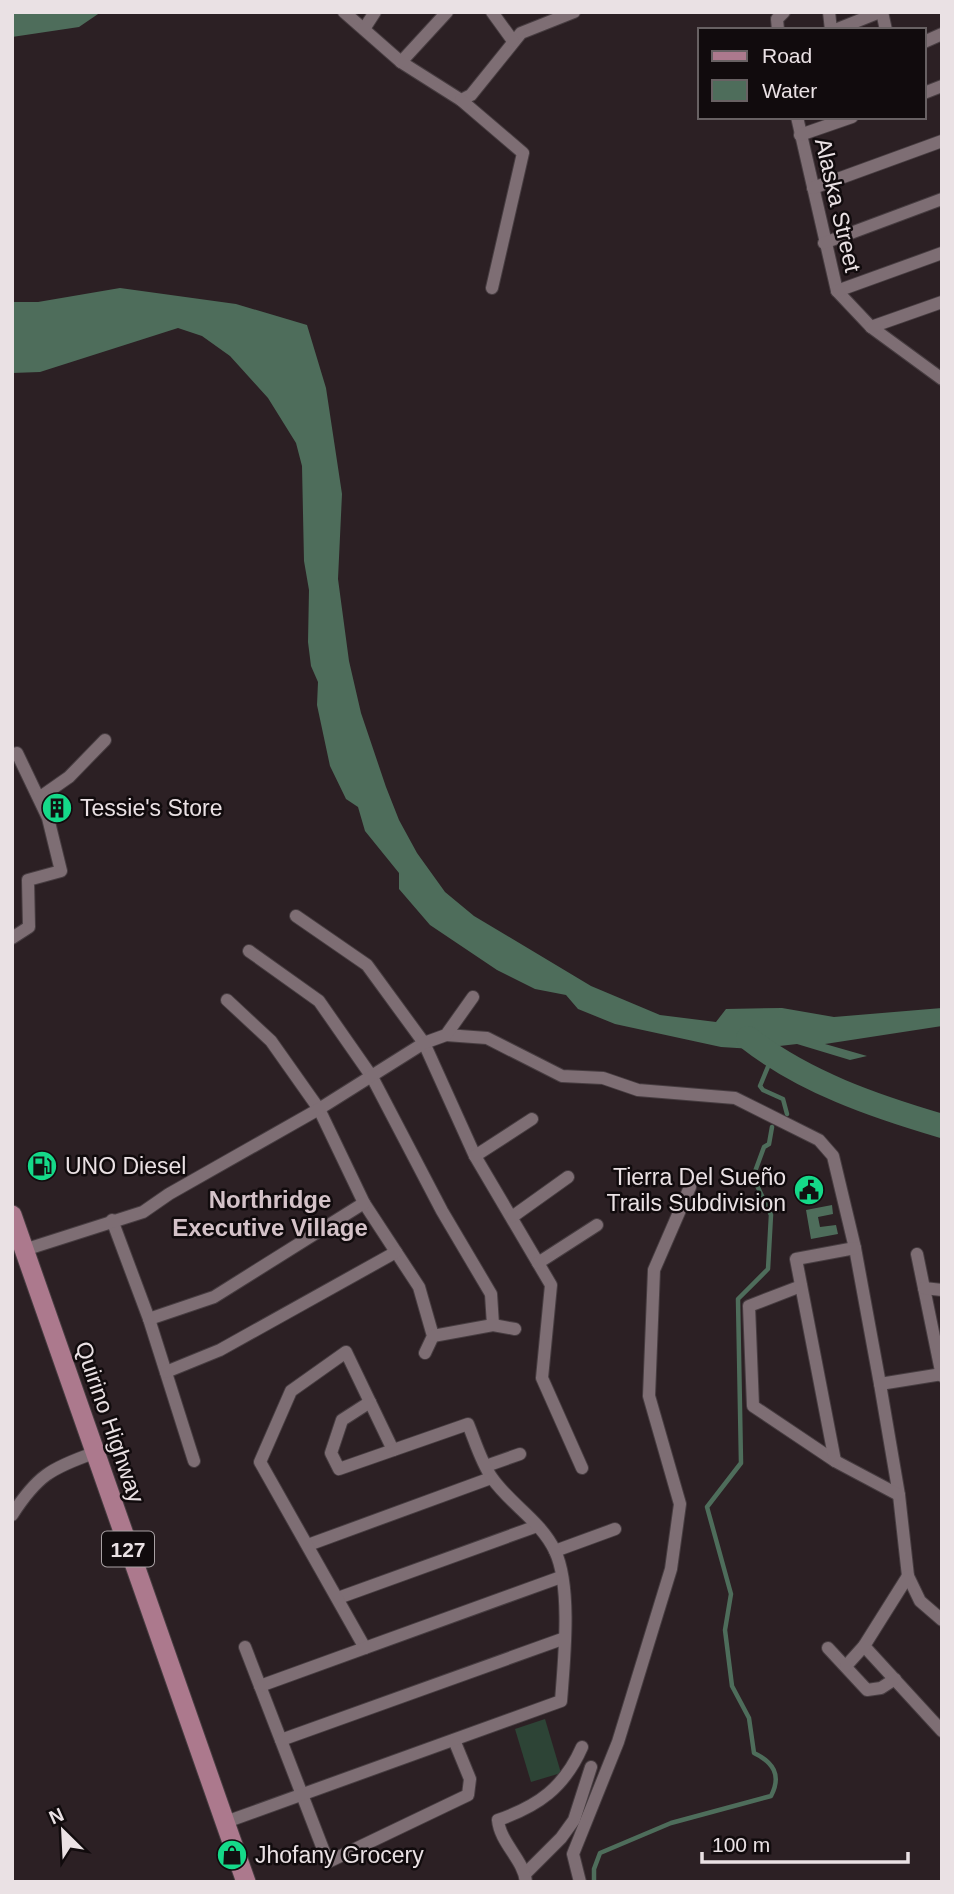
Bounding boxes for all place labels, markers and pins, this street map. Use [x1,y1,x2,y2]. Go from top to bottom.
building icon: Tessie's Store [40,791,74,825]
place label: Tessie's Store [80,795,222,821]
fuel station icon: UNO Diesel [25,1149,59,1183]
place label: UNO Diesel [65,1153,186,1179]
place label: Tierra Del Sueño Trails Subdivision [607,1164,786,1216]
public building icon: Tierra Del Sueño Trails Subdivision [792,1173,826,1207]
shop icon: Jhofany Grocery [215,1838,249,1872]
place label: Jhofany Grocery [255,1842,424,1868]

